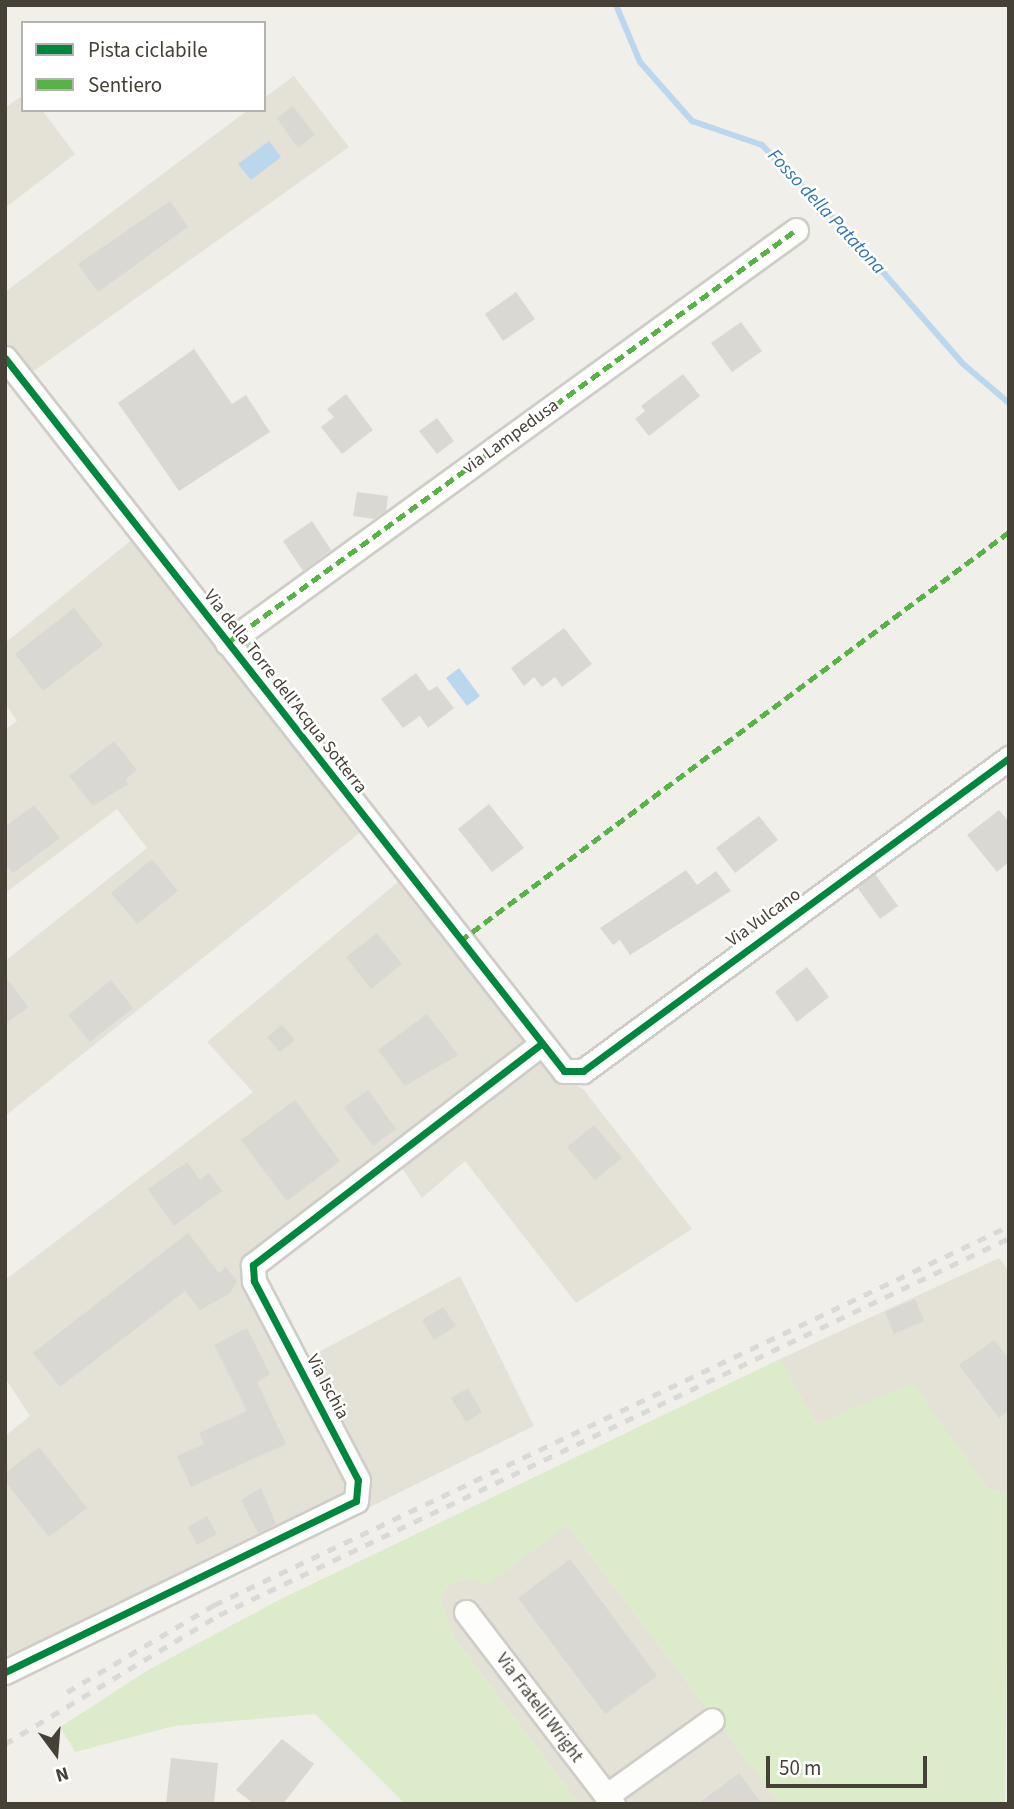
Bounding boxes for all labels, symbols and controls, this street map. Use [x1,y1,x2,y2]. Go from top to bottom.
legend [21,21,266,112]
text: Pista ciclabile [88,35,208,65]
text: Sentiero [88,70,162,100]
water label: Fosso della Patatona [762,145,890,279]
street label: via Lampedusa [459,395,563,479]
street label: Via della Torre dell'Acqua Sotterra [199,586,371,798]
street label: Via Vulcano [723,884,805,952]
street label: Via Ischia [301,1351,353,1423]
street label: Via Fratelli Wright [491,1649,587,1767]
north arrow [21,1718,91,1788]
scale bar [769,1742,930,1786]
text: 50 m [779,1753,821,1783]
text: N [52,1759,72,1788]

